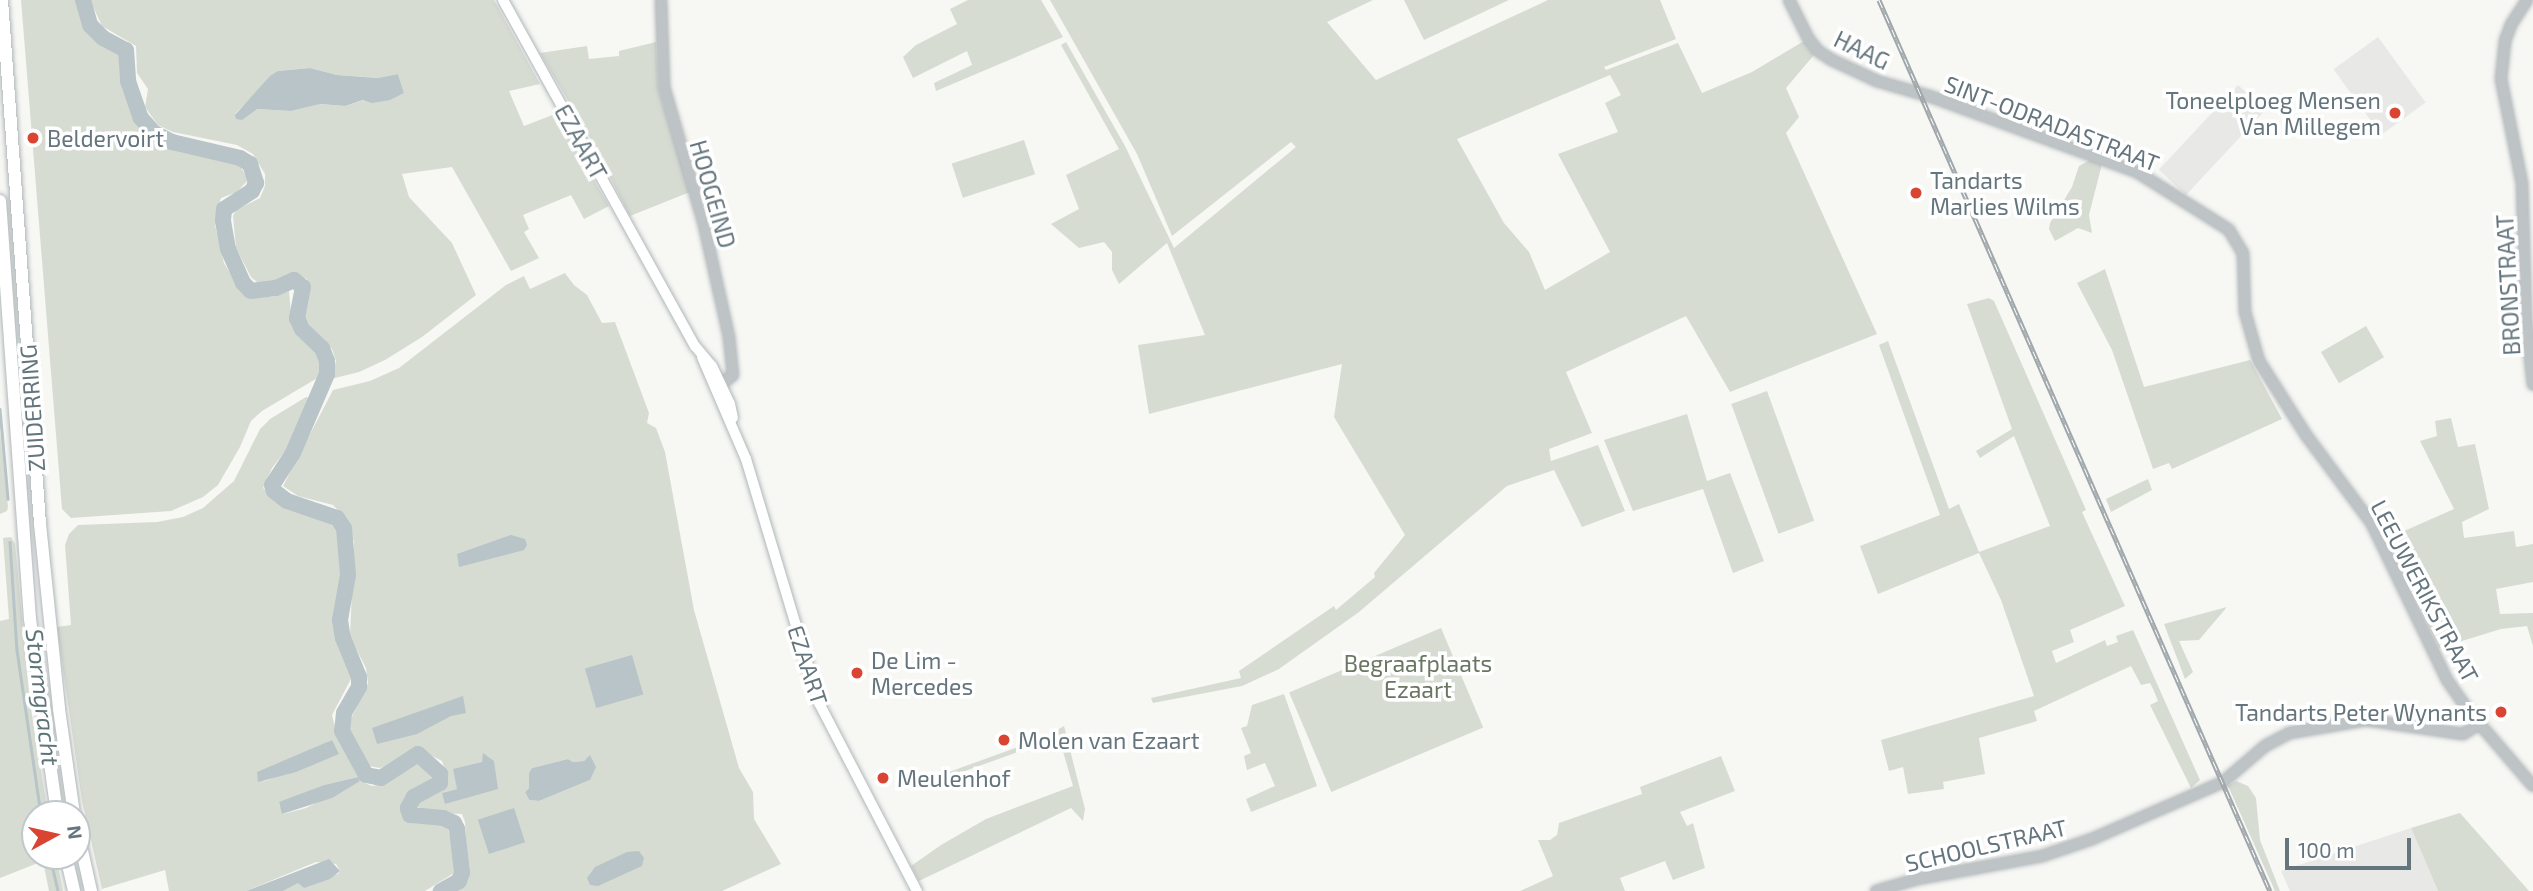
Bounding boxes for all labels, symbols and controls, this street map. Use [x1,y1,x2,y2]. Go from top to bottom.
street label: HAAG [1830,25,1894,75]
street label: SINT-ODRADASTRAAT [1941,69,2163,177]
place label: Toneelploeg Mensen Van Millegem [2165,86,2381,140]
street label: EZAART [549,100,613,184]
marker: Toneelploeg Mensen Van Millegem [2387,105,2403,121]
place label: Beldervoirt [47,124,164,152]
marker: Beldervoirt [25,130,41,146]
street label: HOOGEIND [684,137,742,251]
place label: Tandarts Marlies Wilms [1930,166,2080,220]
marker: Tandarts Marlies Wilms [1908,185,1924,201]
street label: BRONSTRAAT [2491,214,2525,356]
street label: ZUIDERRING [14,343,50,473]
street label: LEEUWERIKSTRAAT [2365,495,2485,687]
street label: EZAART [782,622,834,708]
water label: Stormgracht [20,627,66,767]
place label: De Lim - Mercedes [871,646,973,700]
park label: Begraafplaats Ezaart [1344,649,1492,703]
marker: De Lim - Mercedes [849,665,865,681]
place label: Tandarts Peter Wynants [2234,698,2487,726]
marker: Tandarts Peter Wynants [2493,704,2509,720]
place label: Molen van Ezaart [1018,726,1200,754]
marker: Molen van Ezaart [996,732,1012,748]
place label: Meulenhof [897,764,1010,792]
marker: Meulenhof [875,770,891,786]
north arrow [21,800,91,870]
street label: SCHOOLSTRAAT [1902,813,2070,877]
text: N [63,824,88,841]
scale bar [2288,824,2414,868]
text: 100 m [2298,837,2355,862]

